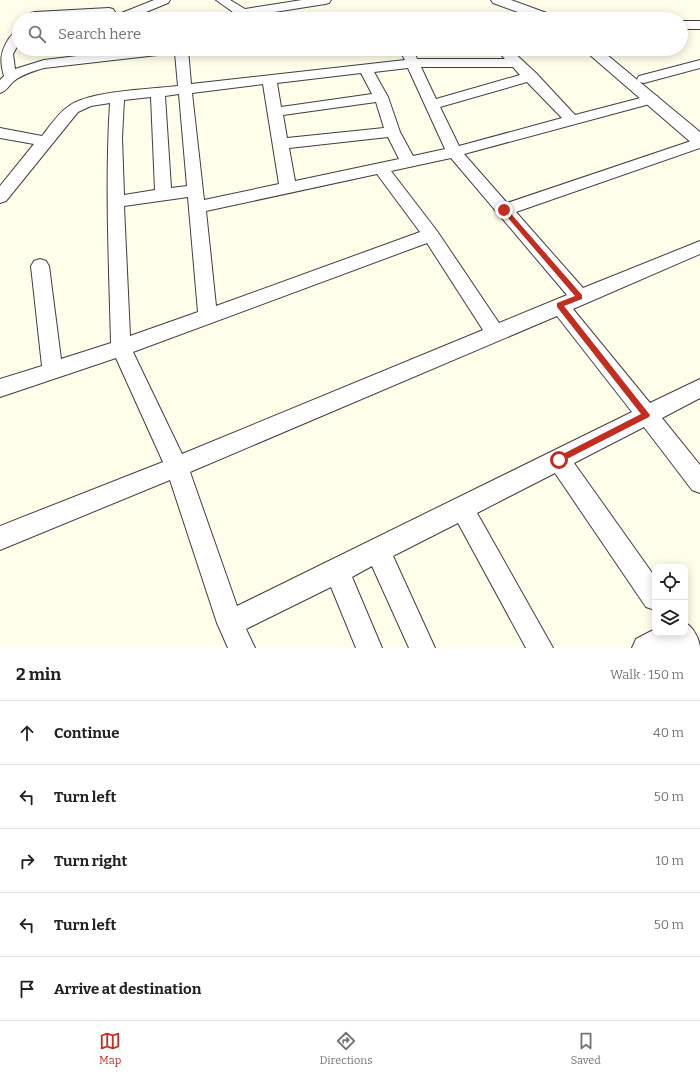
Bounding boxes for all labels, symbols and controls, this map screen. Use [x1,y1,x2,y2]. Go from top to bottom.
search box [12,12,688,56]
icon: search [26,23,48,45]
text: Search here [58,25,141,43]
route end [495,201,513,219]
route start [550,451,568,469]
map controls [652,564,688,636]
button: locate [652,564,688,600]
button: layers [652,600,688,636]
text: 2 min [16,664,61,685]
text: Walk · 150 m [610,667,684,682]
icon: ahead [16,722,38,744]
text: Continue [54,724,120,742]
text: 40 m [653,725,684,740]
icon: left [16,786,38,808]
text: Turn left [54,788,116,806]
text: 50 m [654,789,684,804]
icon: right [16,850,38,872]
text: Turn right [54,852,127,870]
text: 10 m [655,853,684,868]
icon: left [16,914,38,936]
text: Turn left [54,916,116,934]
text: 50 m [654,917,684,932]
icon: arrive [16,978,38,1000]
text: Arrive at destination [54,980,201,998]
tab: Map [99,1030,121,1067]
tab: Directions [320,1030,372,1067]
tab: Saved [571,1030,601,1067]

